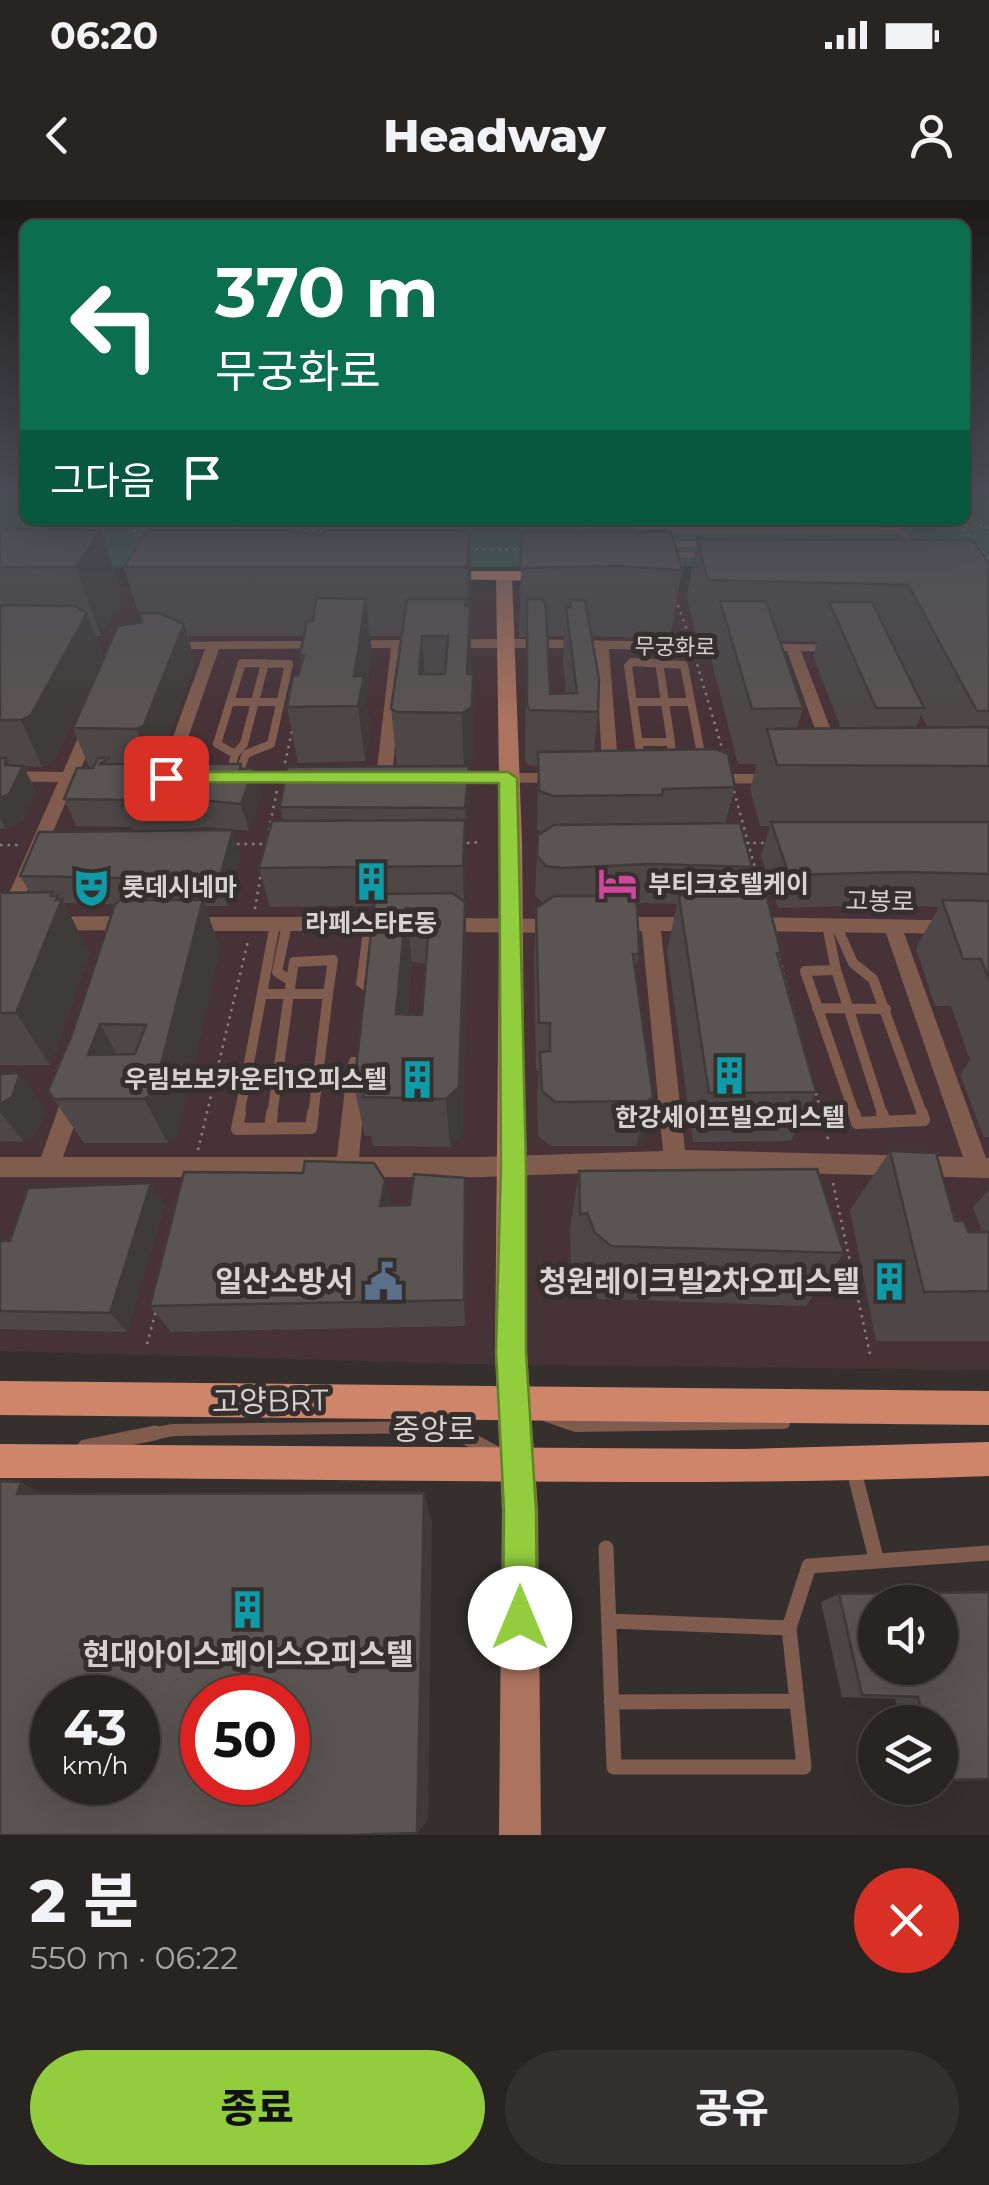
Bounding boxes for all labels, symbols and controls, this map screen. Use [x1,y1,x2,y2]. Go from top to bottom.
text: 06:20 [50,12,158,59]
icon: back [30,108,85,163]
text: Headway [383,108,606,163]
icon: person [904,108,959,163]
text: 370 m [215,249,439,335]
icon: left [50,260,180,390]
text: 무궁화로 [215,343,381,398]
icon: arrive [175,450,230,505]
text: 그다음 [50,457,155,504]
street label: 무궁화로 [634,633,716,661]
pin [124,736,209,821]
icon: arrive [139,751,194,806]
building icon: 라페스타E동 [350,861,392,903]
hotel icon: 부티크호텔케이 [597,863,639,905]
theatre icon: 롯데시네마 [71,866,113,908]
place label: 부티크호텔케이 [648,869,809,899]
place label: 롯데시네마 [122,872,237,902]
street label: 고봉로 [845,885,915,917]
place label: 라페스타E동 [305,908,437,938]
building icon: 한강세이프빌오피스텔 [709,1055,751,1097]
building icon: 우림보보카운티1오피스텔 [396,1058,438,1100]
place label: 우림보보카운티1오피스텔 [124,1064,387,1094]
place label: 한강세이프빌오피스텔 [615,1102,845,1132]
public building icon: 일산소방서 [362,1260,404,1302]
building icon: 청원레이크빌2차오피스텔 [869,1260,911,1302]
place label: 일산소방서 [215,1263,353,1300]
place label: 청원레이크빌2차오피스텔 [539,1263,860,1300]
street label: 고양BRT [211,1381,329,1421]
street label: 중앙로 [393,1411,475,1448]
position arrow [468,1566,572,1670]
map controls [858,1585,958,1805]
button: sound [858,1585,958,1685]
building icon: 현대아이스페이스오피스텔 [227,1589,269,1631]
place label: 현대아이스페이스오피스텔 [82,1636,414,1673]
speed limit sign: 50 [180,1675,310,1805]
text: 43 [63,1697,127,1758]
button: layers [858,1705,958,1805]
text: km/h [62,1750,128,1780]
text: 2 분 [30,1864,139,1937]
button: close [854,1868,959,1973]
text: 550 m · 06:22 [30,1938,238,1977]
button: 종료 [30,2050,485,2165]
button: 공유 [505,2050,959,2165]

